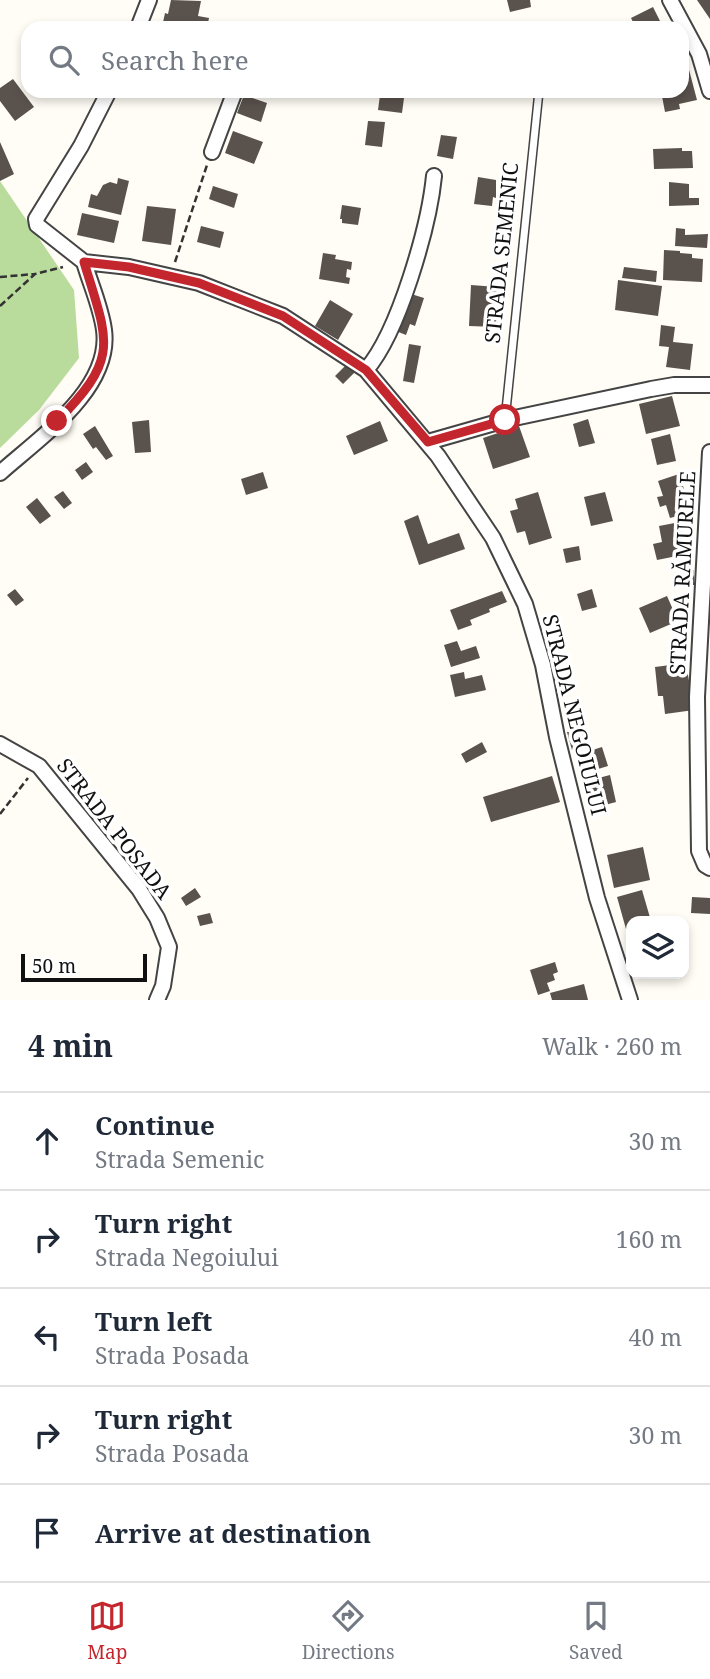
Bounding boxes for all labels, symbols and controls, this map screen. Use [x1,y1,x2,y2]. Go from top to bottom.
search box [21,21,689,98]
icon: search [45,41,83,79]
text: Search here [101,42,249,78]
street label: STRADA SEMENIC [478,161,524,345]
route start [489,404,520,435]
route end [41,405,72,436]
street label: STRADA RĂMURELE [663,470,701,676]
street label: STRADA NEGOIULUI [536,611,613,818]
street label: STRADA POSADA [51,752,179,905]
map controls [626,916,689,979]
button: layers [626,916,689,979]
scale bar [21,951,147,983]
text: 50 m [32,953,76,979]
text: 4 min [28,1025,113,1066]
text: Walk · 260 m [542,1030,682,1062]
text: Continue [95,1107,215,1143]
icon: ahead [28,1122,66,1160]
text: 30 m [629,1125,682,1157]
text: Strada Semenic [95,1143,264,1175]
text: Turn right [95,1205,232,1241]
icon: right [28,1220,66,1258]
text: 160 m [616,1223,682,1255]
text: Strada Negoiului [95,1241,279,1273]
text: Turn left [95,1303,212,1339]
icon: left [28,1318,66,1356]
text: 40 m [629,1321,682,1353]
text: Strada Posada [95,1339,250,1371]
text: Turn right [95,1401,232,1437]
icon: right [28,1416,66,1454]
text: 30 m [629,1419,682,1451]
text: Strada Posada [95,1437,250,1469]
icon: arrive [28,1514,66,1552]
text: Arrive at destination [95,1515,371,1551]
tab: Map [87,1597,127,1665]
tab: Directions [302,1597,395,1665]
tab: Saved [569,1597,623,1665]

